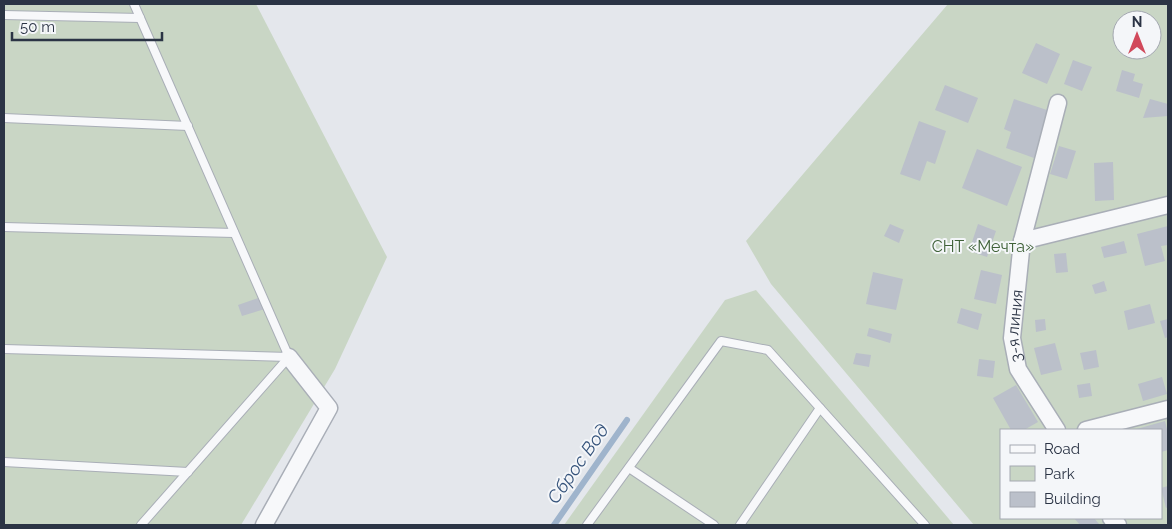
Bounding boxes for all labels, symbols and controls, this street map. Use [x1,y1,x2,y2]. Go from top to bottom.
scale bar [12,10,162,42]
north arrow [1112,10,1162,60]
text: N [1132,14,1142,30]
text: 50 m [20,18,55,36]
park label: СНТ «Мечта» [932,237,1034,256]
street label: 3-я линия [1003,289,1027,364]
water label: Сброс Вод [543,420,613,508]
legend [1000,429,1162,519]
text: Road [1044,440,1080,458]
text: Park [1044,465,1075,483]
text: Building [1044,490,1101,508]

